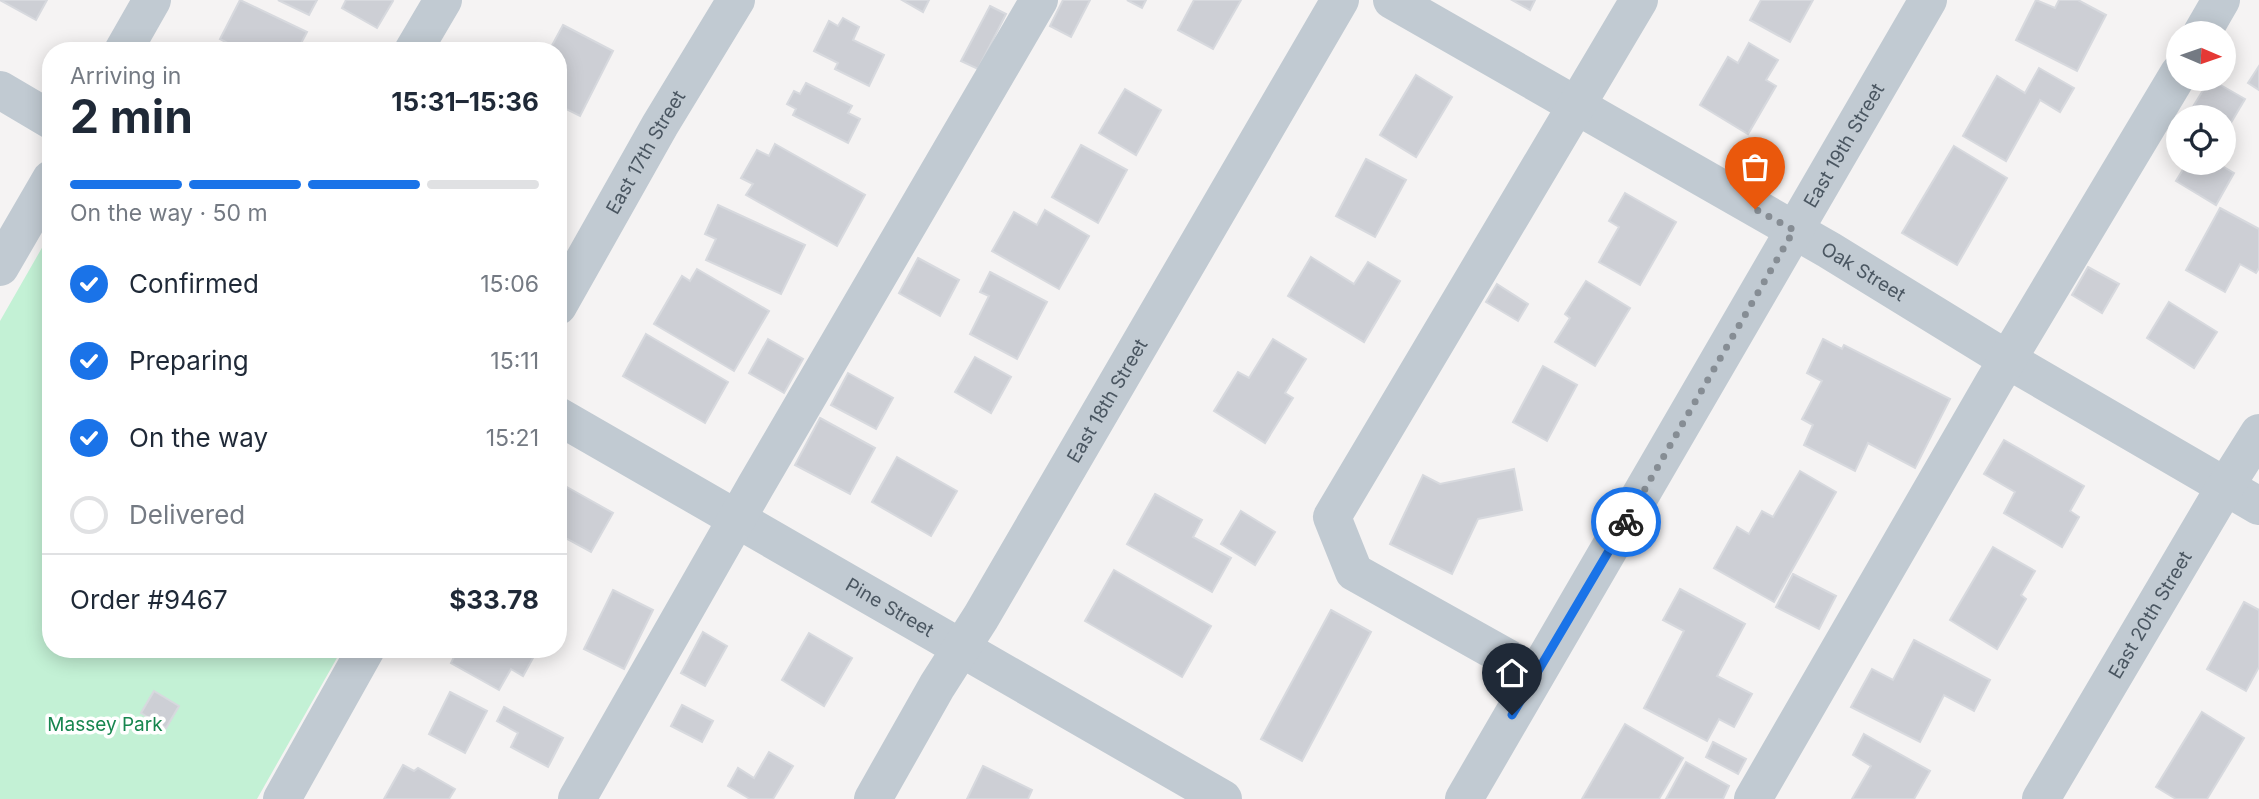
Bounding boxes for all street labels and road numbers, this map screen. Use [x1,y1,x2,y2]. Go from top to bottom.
street label: East 19th Street [1799,79,1889,212]
street label: East 17th Street [601,86,690,218]
street label: Oak Street [1817,237,1910,306]
street label: East 18th Street [1062,335,1152,467]
street label: East 20th Street [2103,547,2196,683]
street label: Pine Street [842,573,938,642]

